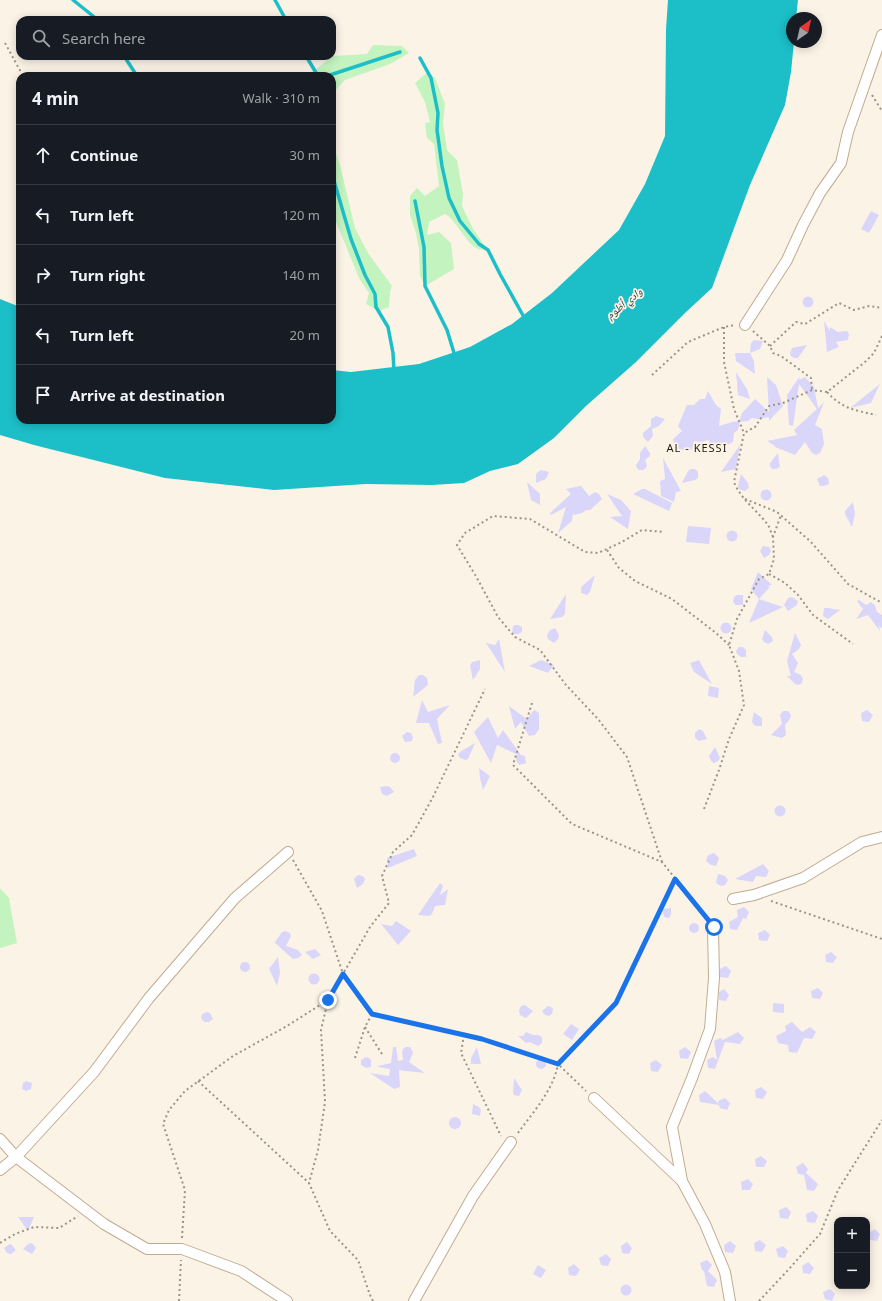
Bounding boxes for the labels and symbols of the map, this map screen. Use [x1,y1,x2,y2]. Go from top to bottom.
north arrow [786,12,822,48]
water label: وادي أظوم [602,283,646,323]
district label: AL - KESSI [667,440,727,455]
route start [705,918,723,936]
route end [319,991,337,1009]

